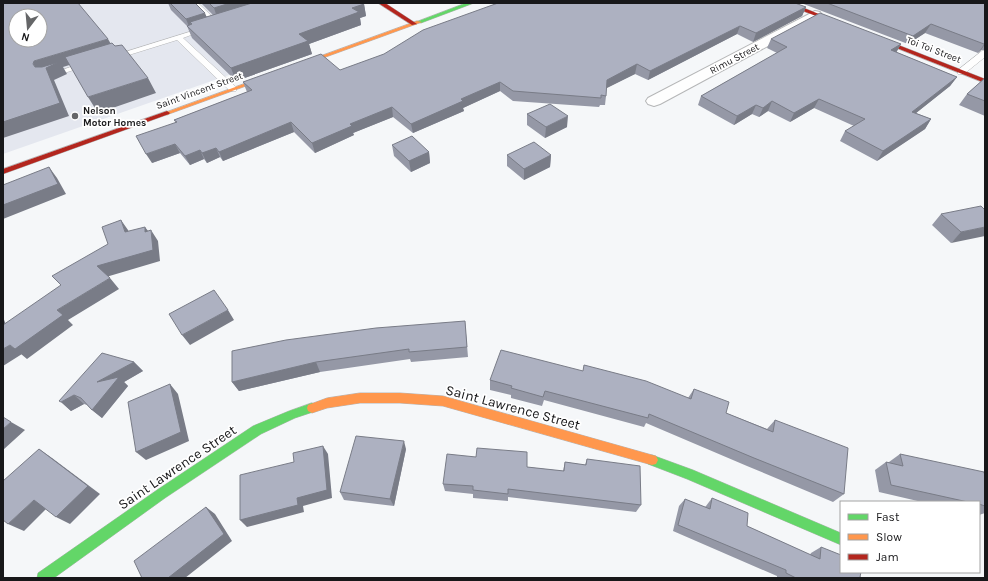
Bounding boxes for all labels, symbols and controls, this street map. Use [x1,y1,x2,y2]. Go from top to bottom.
north arrow [8,8,48,48]
text: N [20,30,31,44]
street label: Toi Toi Street [905,34,963,66]
street label: Rimu Street [708,41,761,77]
street label: Saint Vincent Street [154,70,244,112]
place label: Nelson Motor Homes [83,105,146,129]
marker: Nelson Motor Homes [70,111,80,121]
street label: Saint Lawrence Street [444,381,582,434]
street label: Saint Lawrence Street [115,422,240,513]
legend [840,501,980,573]
text: Fast [876,510,900,524]
text: Slow [876,530,902,544]
text: Jam [876,550,899,564]

